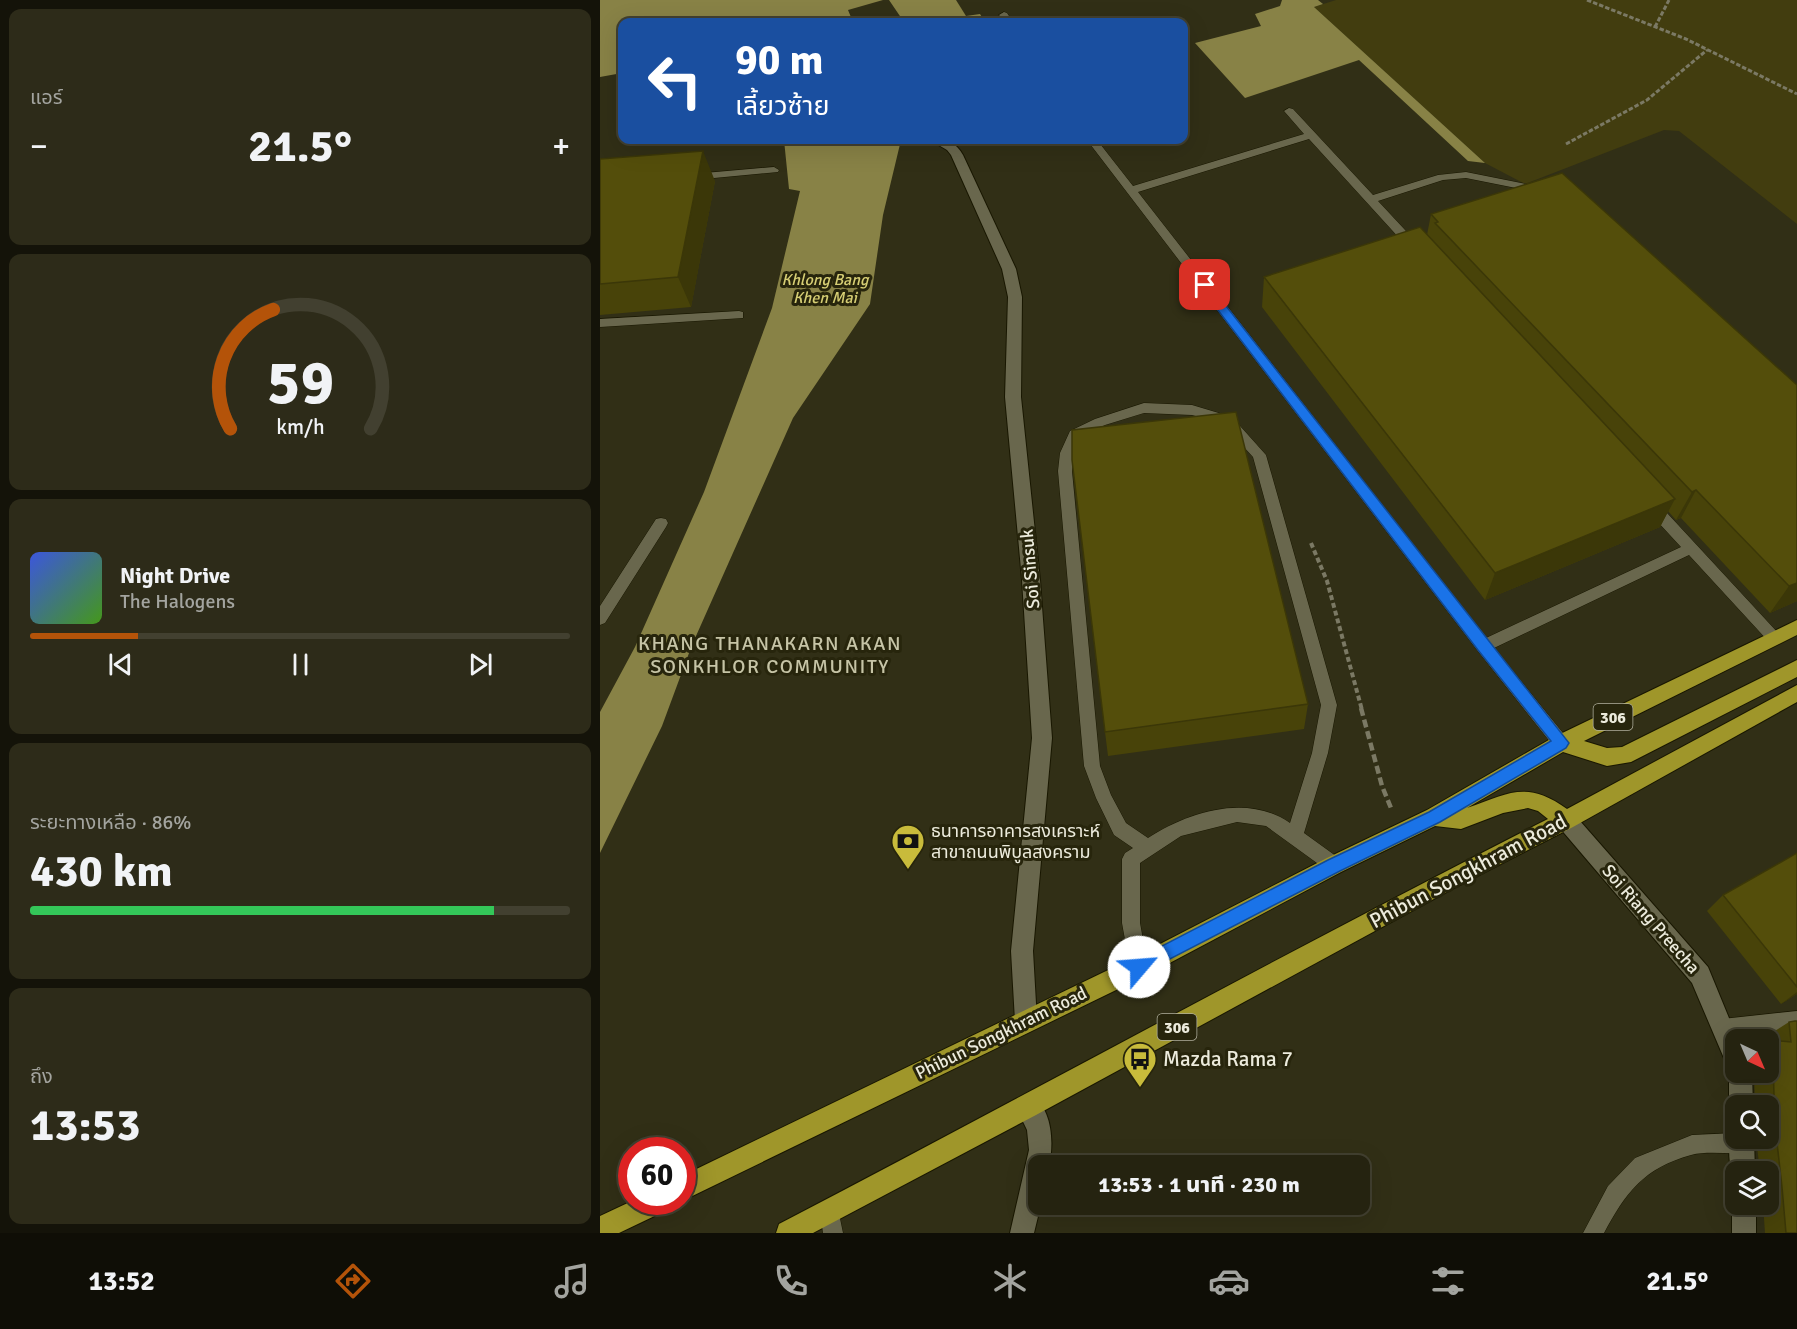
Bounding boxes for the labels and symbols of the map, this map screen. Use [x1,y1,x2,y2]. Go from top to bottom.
pin [1179,259,1230,310]
water label: Khlong Bang Khen Mai [782,270,870,308]
street label: Soi Sinsuk [1016,528,1044,610]
district label: KHANG THANAKARN AKAN SONKHLOR COMMUNITY [638,631,902,679]
road number: 306 [1594,704,1632,730]
street label: Phibun Songkhram Road [1365,808,1571,934]
place label: ธนาคารอาคารสงเคราะห์ สาขาถนนพิบูลสงคราม [931,820,1100,864]
bank icon: ธนาคารอาคารสงเคราะห์ สาขาถนนพิบูลสงคราม [890,823,926,870]
street label: Soi Riang Preecha [1597,860,1705,978]
position arrow [1107,935,1171,999]
street label: Phibun Songkhram Road [912,982,1090,1084]
road number: 306 [1158,1014,1196,1040]
north arrow [1725,1029,1779,1083]
bus stop icon: Mazda Rama 7 [1122,1041,1158,1088]
place label: Mazda Rama 7 [1163,1046,1293,1072]
speed limit sign: 60 [618,1137,696,1215]

